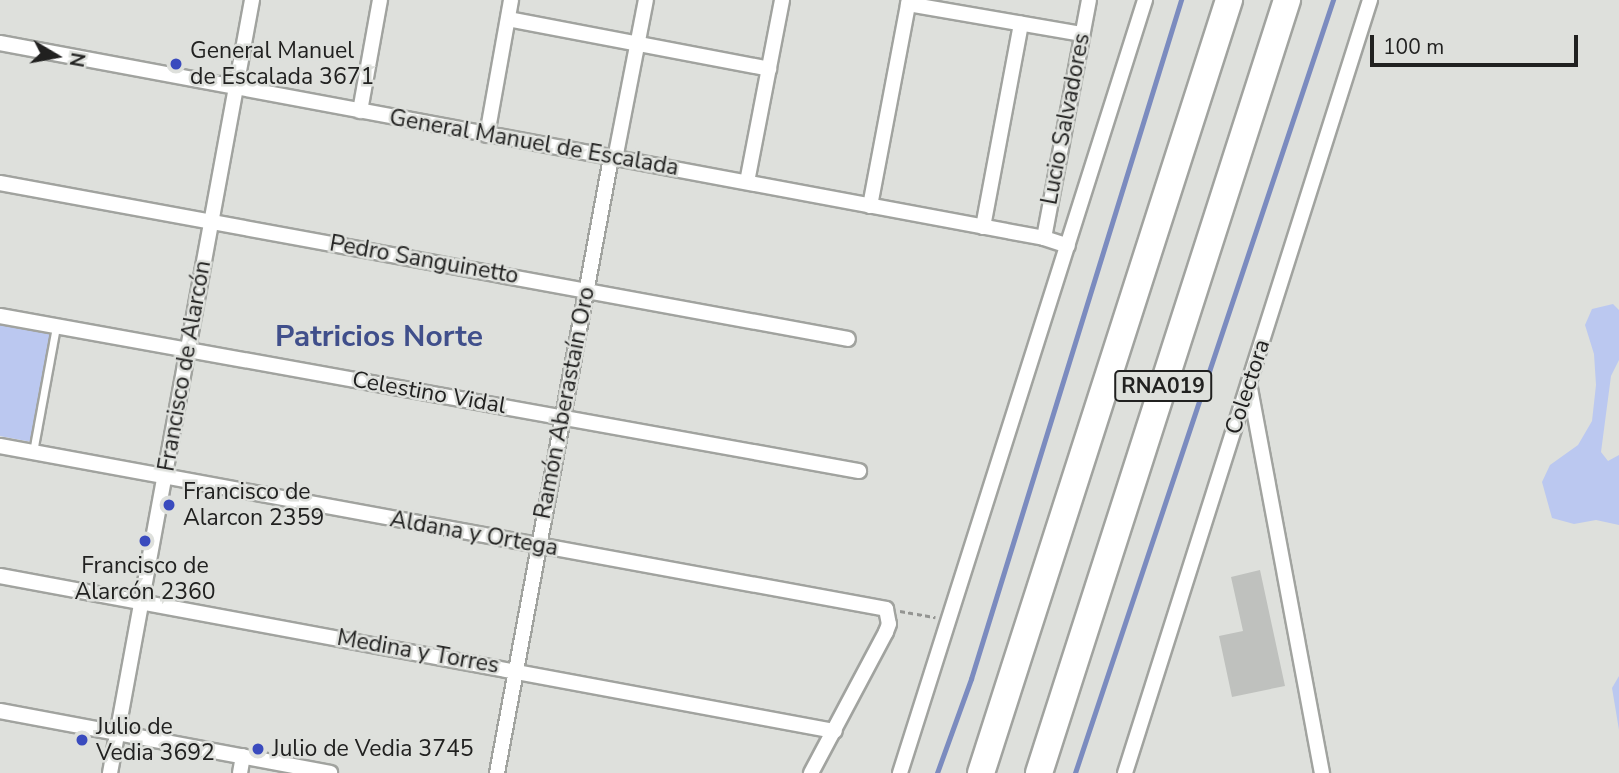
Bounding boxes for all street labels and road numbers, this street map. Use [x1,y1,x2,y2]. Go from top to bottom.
street label: Lucio Salvadores [1036,31,1096,207]
street label: General Manuel de Escalada [387,104,681,182]
street label: Pedro Sanguinetto [327,230,521,290]
street label: Francisco de Alarcón [153,258,217,474]
street label: Ramón Aberastaín Oro [529,285,601,521]
street label: Colectora [1220,336,1276,438]
street label: Celestino Vidal [350,366,508,420]
road number: RNA019 [1114,368,1212,404]
street label: Aldana y Ortega [388,506,560,562]
street label: Medina y Torres [335,624,501,680]

